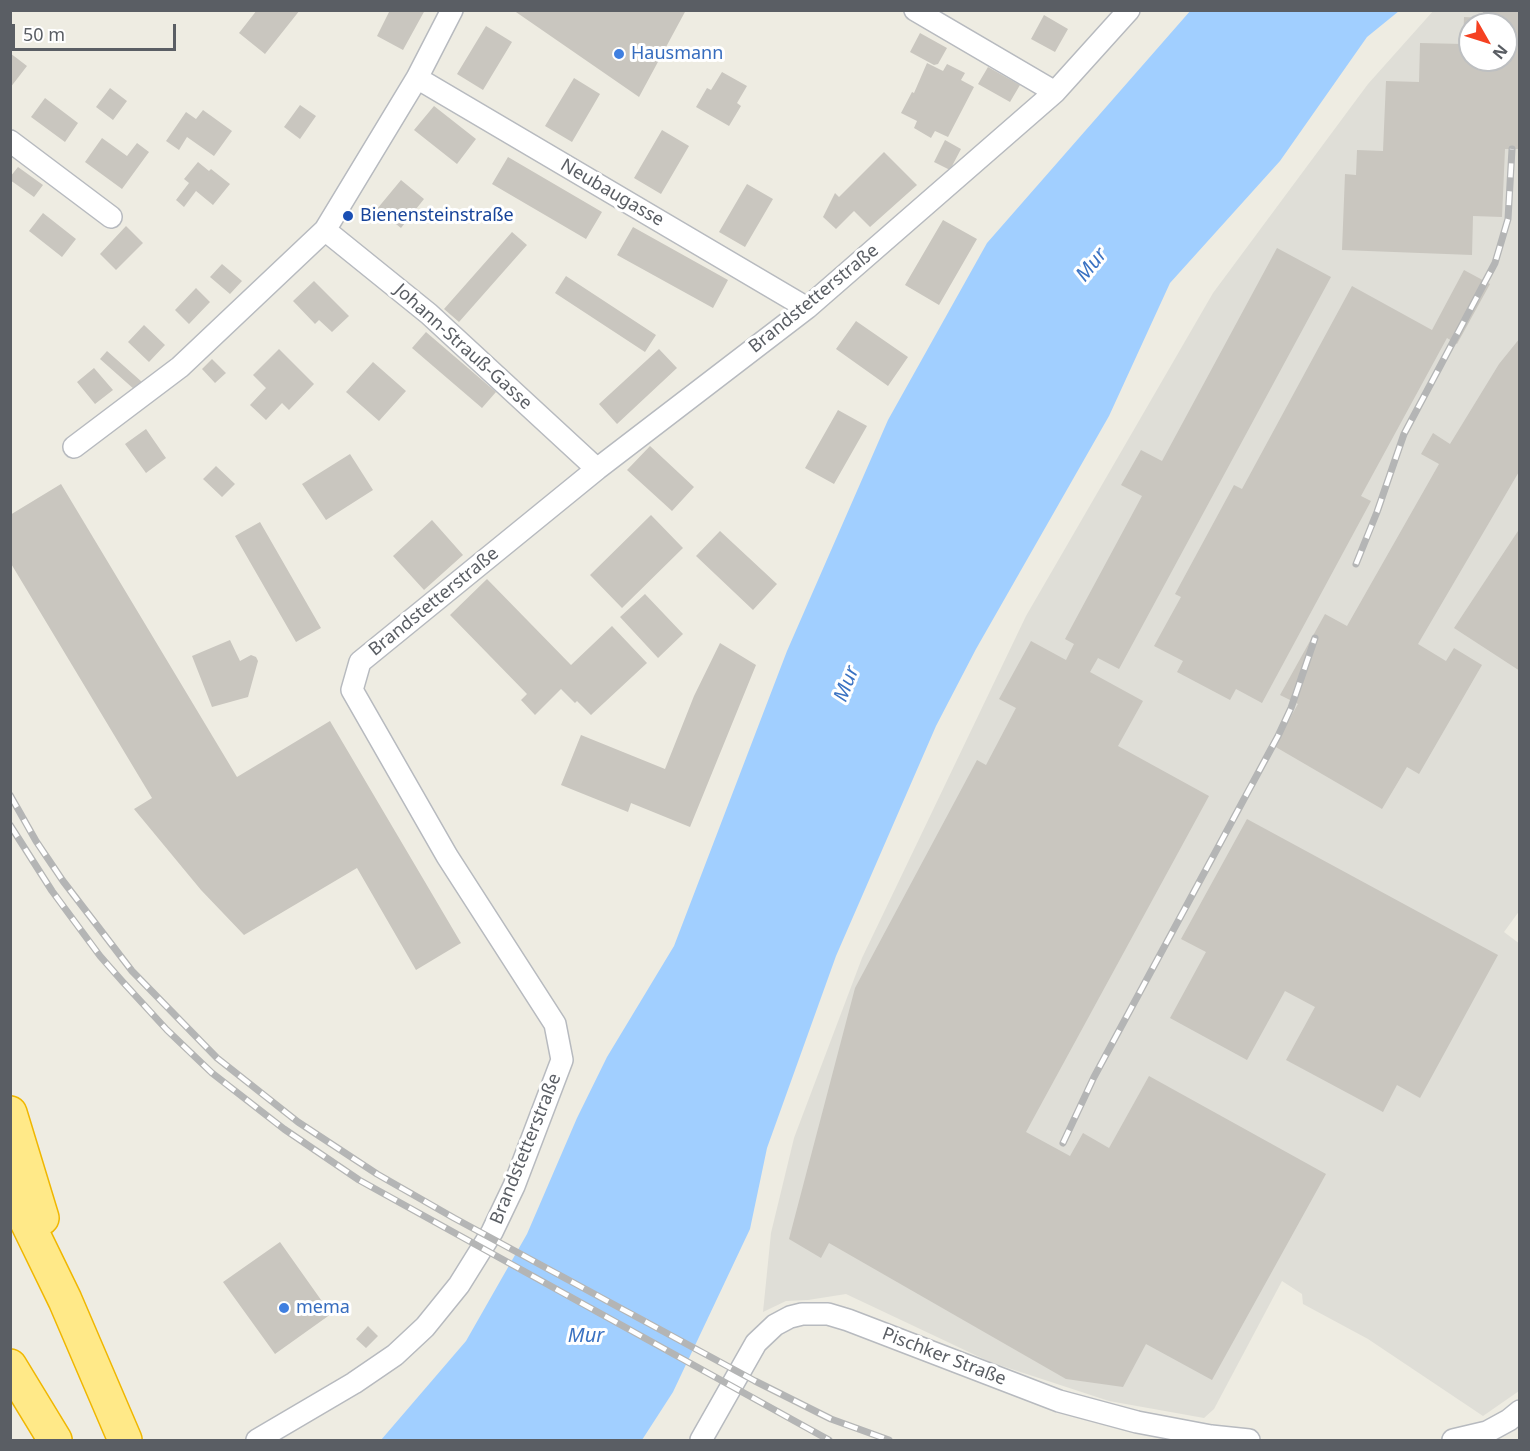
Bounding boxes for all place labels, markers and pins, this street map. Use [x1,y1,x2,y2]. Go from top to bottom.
place label: Hausmann [631,43,723,65]
marker: Hausmann [612,47,626,61]
place label: Bienensteinstraße [360,205,514,227]
marker: Bienensteinstraße [341,209,355,223]
place label: mema [296,1297,350,1319]
marker: mema [277,1301,291,1315]

